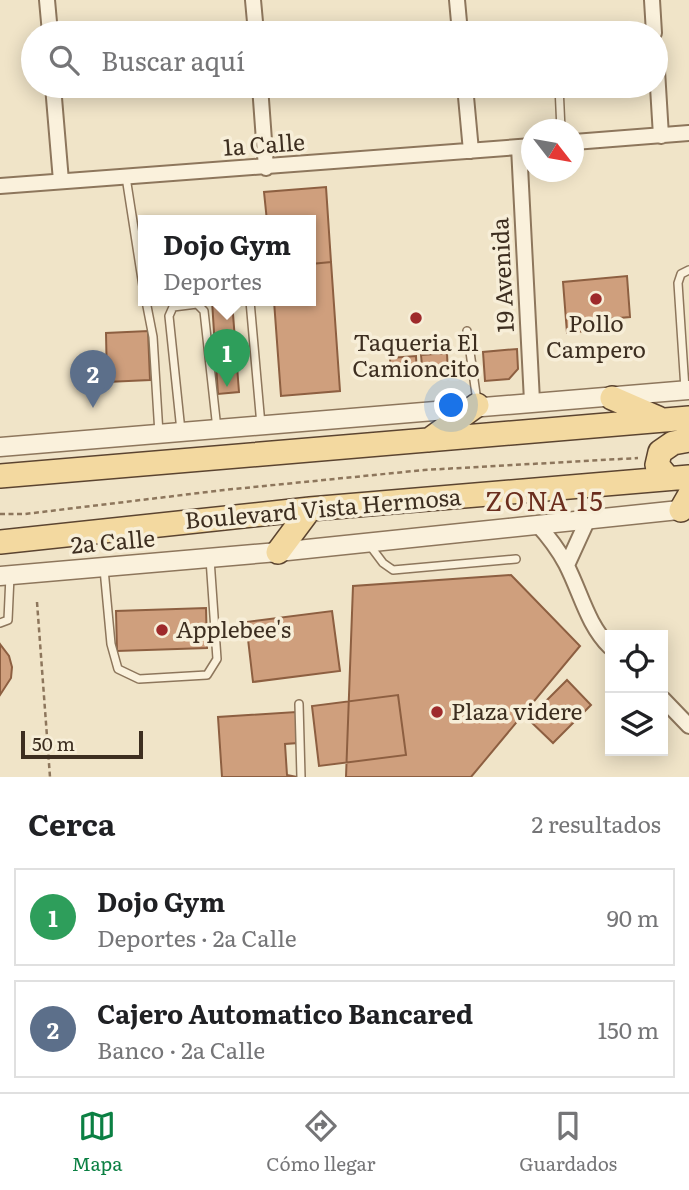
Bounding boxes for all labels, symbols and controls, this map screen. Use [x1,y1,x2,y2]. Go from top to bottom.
search box [21,21,668,98]
text: Buscar aquí [101,40,245,79]
icon: search [45,41,83,79]
north arrow [521,119,584,182]
street label: 1a Calle [222,123,306,163]
popup [138,215,316,306]
street label: 19 Avenida [481,216,521,333]
text: Dojo Gym [163,224,291,263]
text: Deportes [163,263,262,297]
marker: Pollo Campero [588,291,604,307]
place label: Pollo Campero [546,305,646,365]
marker: Taqueria El Camioncito [408,310,424,326]
place label: Taqueria El Camioncito [352,324,480,384]
pin: 1 [204,329,250,387]
pin: 2 [70,350,116,408]
your location [434,388,468,422]
street label: Boulevard Vista Hermosa [183,478,463,536]
district label: ZONA 15 [485,480,605,519]
street label: 2a Calle [69,519,156,561]
place label: Applebee's [176,611,291,645]
marker: Applebee's [154,622,170,638]
map controls [605,630,668,756]
button: locate [605,630,668,693]
place label: Plaza videre [451,693,583,727]
button: layers [605,693,668,756]
marker: Plaza videre [429,704,445,720]
scale bar [21,728,144,760]
text: 50 m [32,729,75,757]
text: Cerca [28,801,115,845]
text: 2 resultados [531,806,661,840]
text: Dojo Gym [97,881,225,920]
text: 1 [48,900,58,934]
text: 90 m [607,900,659,934]
text: Deportes · 2a Calle [97,920,297,954]
text: Cajero Automatico Bancared [97,993,473,1032]
text: 2 [47,1012,59,1046]
text: 150 m [598,1012,659,1046]
text: Banco · 2a Calle [97,1032,265,1066]
tab: Mapa [72,1107,123,1177]
tab: Cómo llegar [266,1107,376,1177]
tab: Guardados [519,1107,617,1177]

